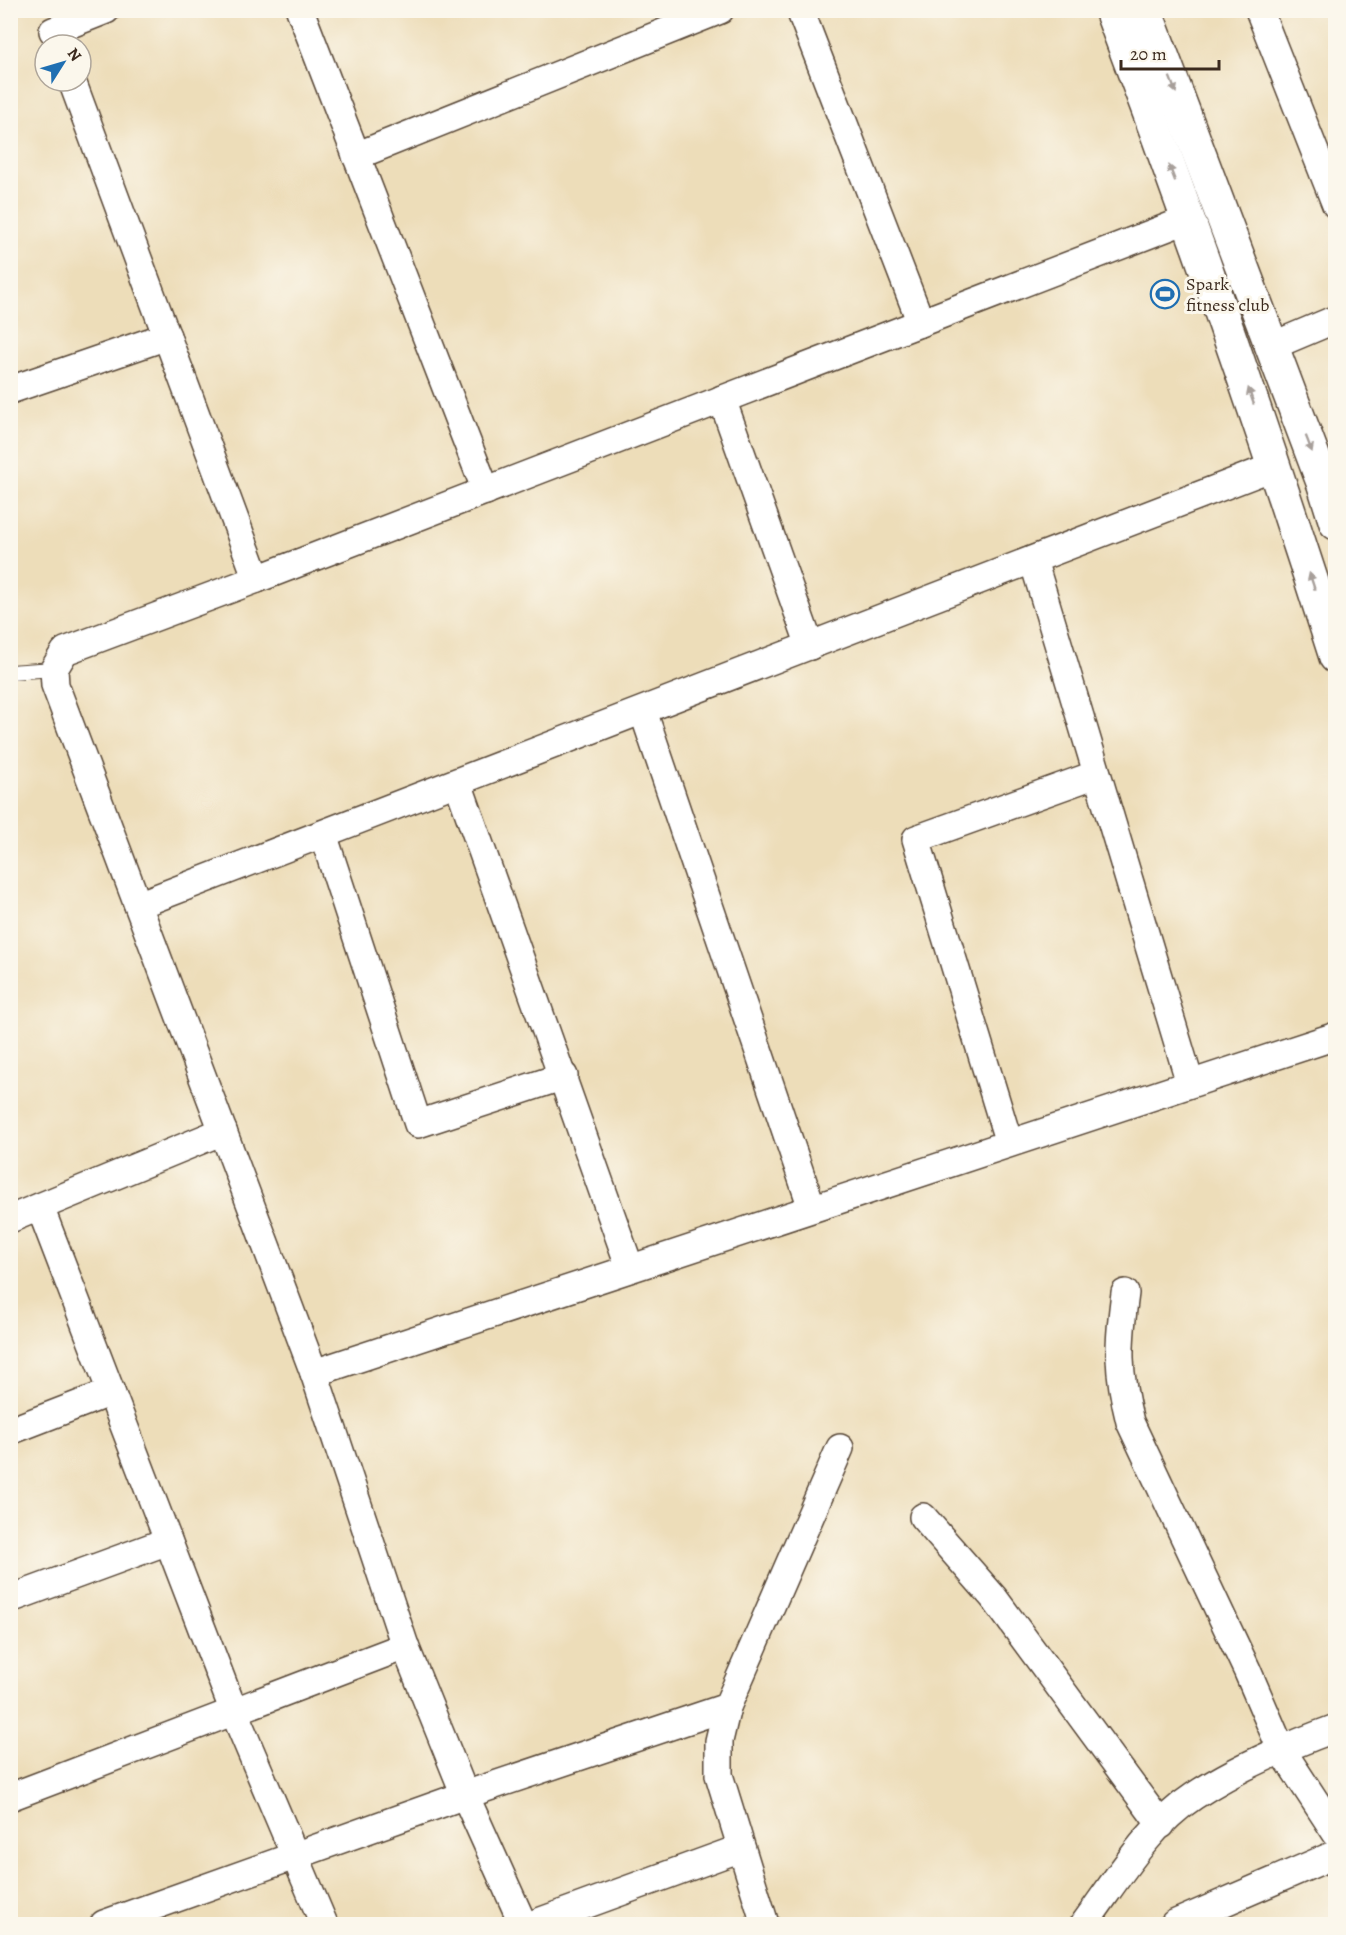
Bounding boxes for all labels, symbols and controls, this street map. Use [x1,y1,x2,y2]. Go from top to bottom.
north arrow [33,33,93,93]
scale bar [1121,33,1218,71]
text: 20 m [1130,42,1167,66]
text: N [62,43,87,66]
one-way arrow [1169,76,1179,94]
one-way arrow [1167,163,1177,181]
place label: Spark fitness club [1186,272,1269,317]
sports icon: Spark fitness club [1149,278,1181,310]
one-way arrow [1245,387,1255,405]
one-way arrow [1304,435,1314,453]
one-way arrow [1306,572,1316,590]

